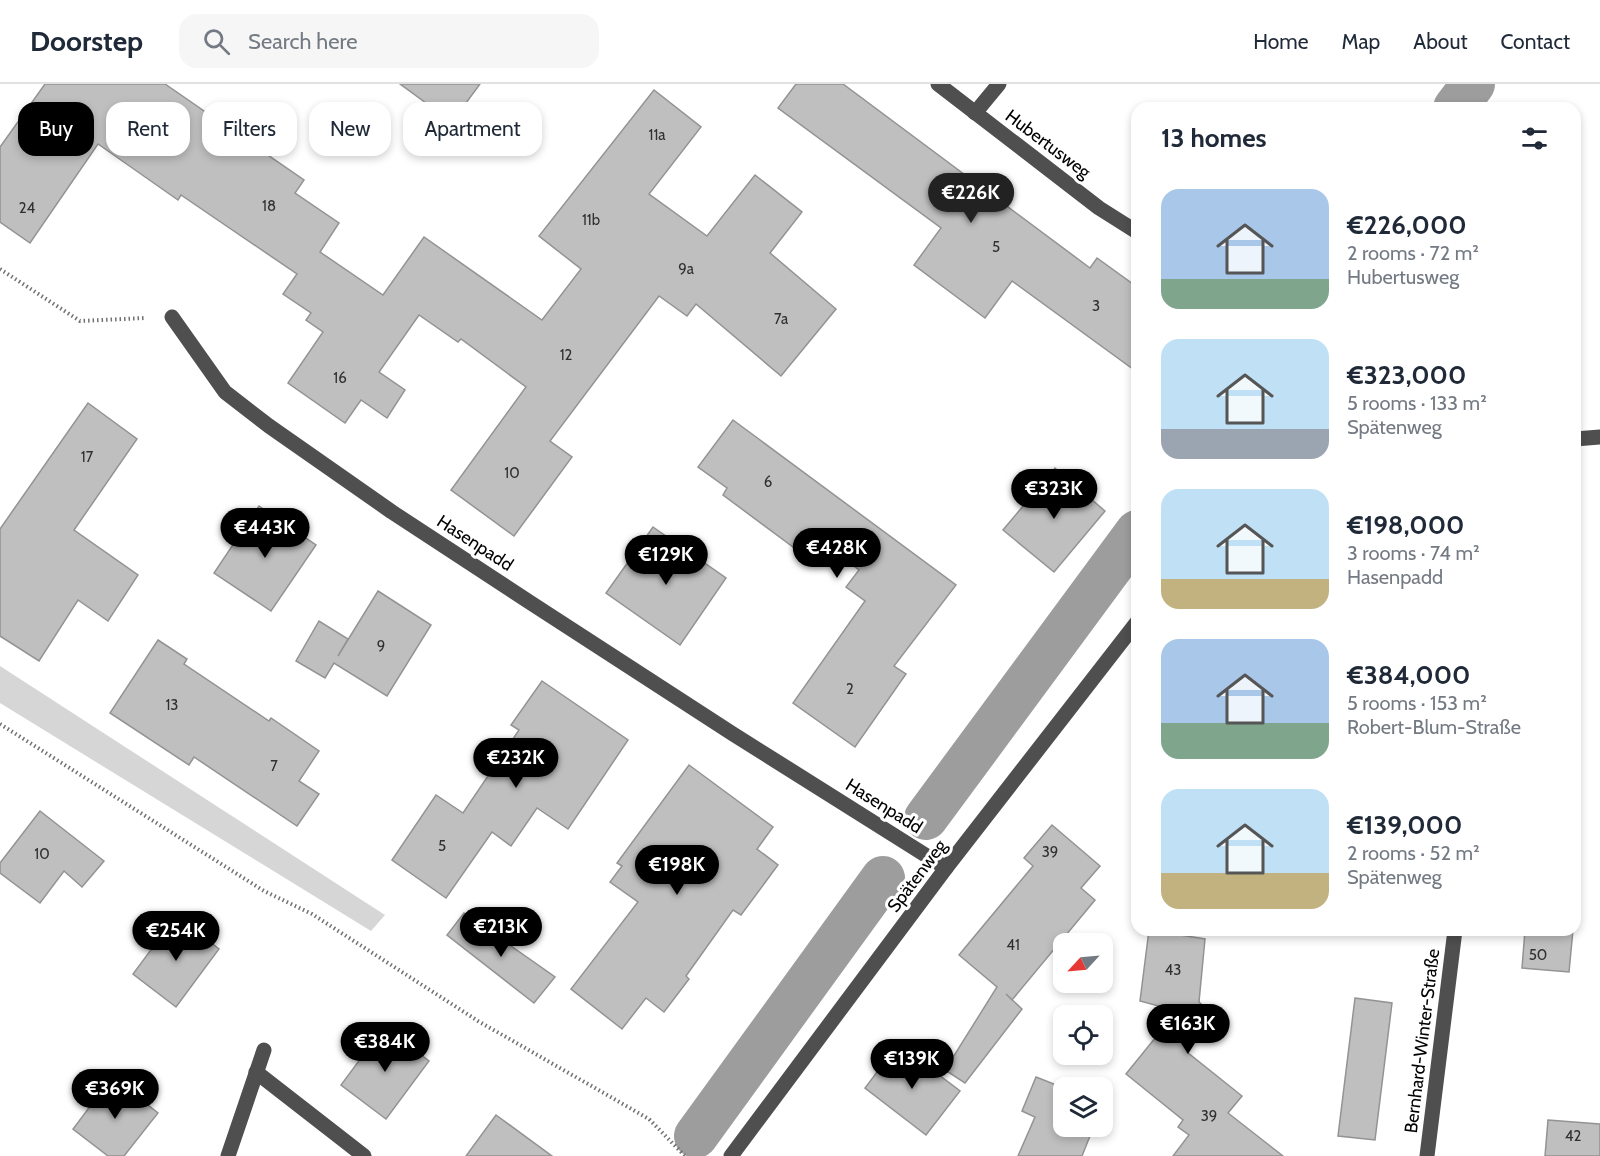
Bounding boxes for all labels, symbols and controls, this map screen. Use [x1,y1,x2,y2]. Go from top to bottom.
search box [179,14,599,68]
text: Doorstep [30,24,143,58]
icon: search [200,25,233,58]
text: Search here [248,28,357,55]
text: Home [1253,29,1309,54]
text: Map [1342,29,1380,54]
text: About [1413,29,1467,54]
text: Contact [1500,29,1570,54]
chip: Buy [18,102,94,156]
chip: Rent [106,102,190,156]
chip: Filters [202,102,297,156]
chip: New [309,102,391,156]
chip: Apartment [403,102,542,156]
street label: Hubertusweg [1001,105,1096,184]
text: 13 homes [1161,122,1267,154]
icon: filters [1518,122,1551,155]
house number: 11a [649,126,666,144]
pin: €226K [929,173,1013,224]
text: €226K [942,180,1000,204]
house number: 18 [262,197,276,215]
house number: 24 [19,199,36,217]
text: €226,000 [1347,209,1467,241]
house number: 11b [582,211,600,229]
icon: home [1209,213,1281,285]
house number: 5 [992,238,1000,256]
text: 2 rooms · 72 m² [1347,241,1479,265]
house number: 9a [678,260,695,278]
text: Hubertusweg [1347,265,1459,289]
house number: 3 [1092,297,1100,315]
house number: 7a [774,310,789,328]
house number: 12 [560,346,573,364]
text: €323,000 [1347,359,1466,391]
icon: home [1209,363,1281,435]
house number: 16 [333,369,347,387]
text: 5 rooms · 133 m² [1347,391,1487,415]
text: Spätenweg [1347,415,1442,439]
house number: 17 [81,448,94,466]
house number: 10 [504,464,520,482]
pin: €323K [1012,469,1096,520]
house number: 6 [764,473,772,491]
text: €323K [1025,476,1083,500]
pin: €443K [223,508,307,559]
text: €198,000 [1347,509,1464,541]
street label: Hasenpadd [433,510,517,576]
icon: home [1209,513,1281,585]
text: €443K [235,515,295,539]
pin: €428K [795,528,879,579]
pin: €129K [624,535,708,586]
text: €428K [807,535,867,559]
text: 3 rooms · 74 m² [1347,541,1480,565]
text: €129K [639,542,693,566]
text: Hasenpadd [1347,565,1443,589]
house number: 9 [377,637,385,655]
text: €384,000 [1347,659,1470,691]
icon: home [1209,663,1281,735]
house number: 2 [846,680,854,698]
text: 5 rooms · 153 m² [1347,691,1487,715]
house number: 13 [165,696,179,714]
text: Robert-Blum-Straße [1347,715,1521,739]
pin: €232K [474,738,558,789]
text: €232K [487,745,545,769]
house number: 7 [270,757,278,775]
street label: Hasenpadd [841,774,927,838]
text: €139,000 [1347,809,1462,841]
icon: home [1209,813,1281,885]
street label: Spätenweg [883,835,952,917]
house number: 5 [438,837,446,855]
text: 2 rooms · 52 m² [1347,841,1480,865]
house number: 39 [1042,843,1058,861]
house number: 10 [34,845,50,863]
pin: €198K [635,845,719,896]
text: €198K [649,852,705,876]
text: Spätenweg [1347,865,1442,889]
pin: €213K [459,907,543,958]
pin: €254K [134,911,218,962]
text: €213K [474,914,528,938]
text: €254K [146,918,206,942]
north arrow [1053,933,1113,993]
map controls [1053,933,1113,1137]
house number: 41 [1006,936,1020,954]
house number: 50 [1529,946,1547,964]
street label: Bernhard-Winter-Straße [1400,948,1444,1134]
house number: 43 [1165,961,1181,979]
pin: €163K [1146,1004,1230,1055]
button: locate [1053,1005,1113,1065]
text: €163K [1161,1011,1215,1035]
pin: €384K [343,1022,427,1073]
text: €384K [355,1029,415,1053]
pin: €139K [870,1039,954,1090]
text: €139K [885,1046,939,1070]
pin: €369K [73,1069,157,1120]
text: €369K [86,1076,144,1100]
button: layers [1053,1077,1113,1137]
house number: 39 [1201,1107,1217,1125]
house number: 42 [1565,1127,1581,1145]

